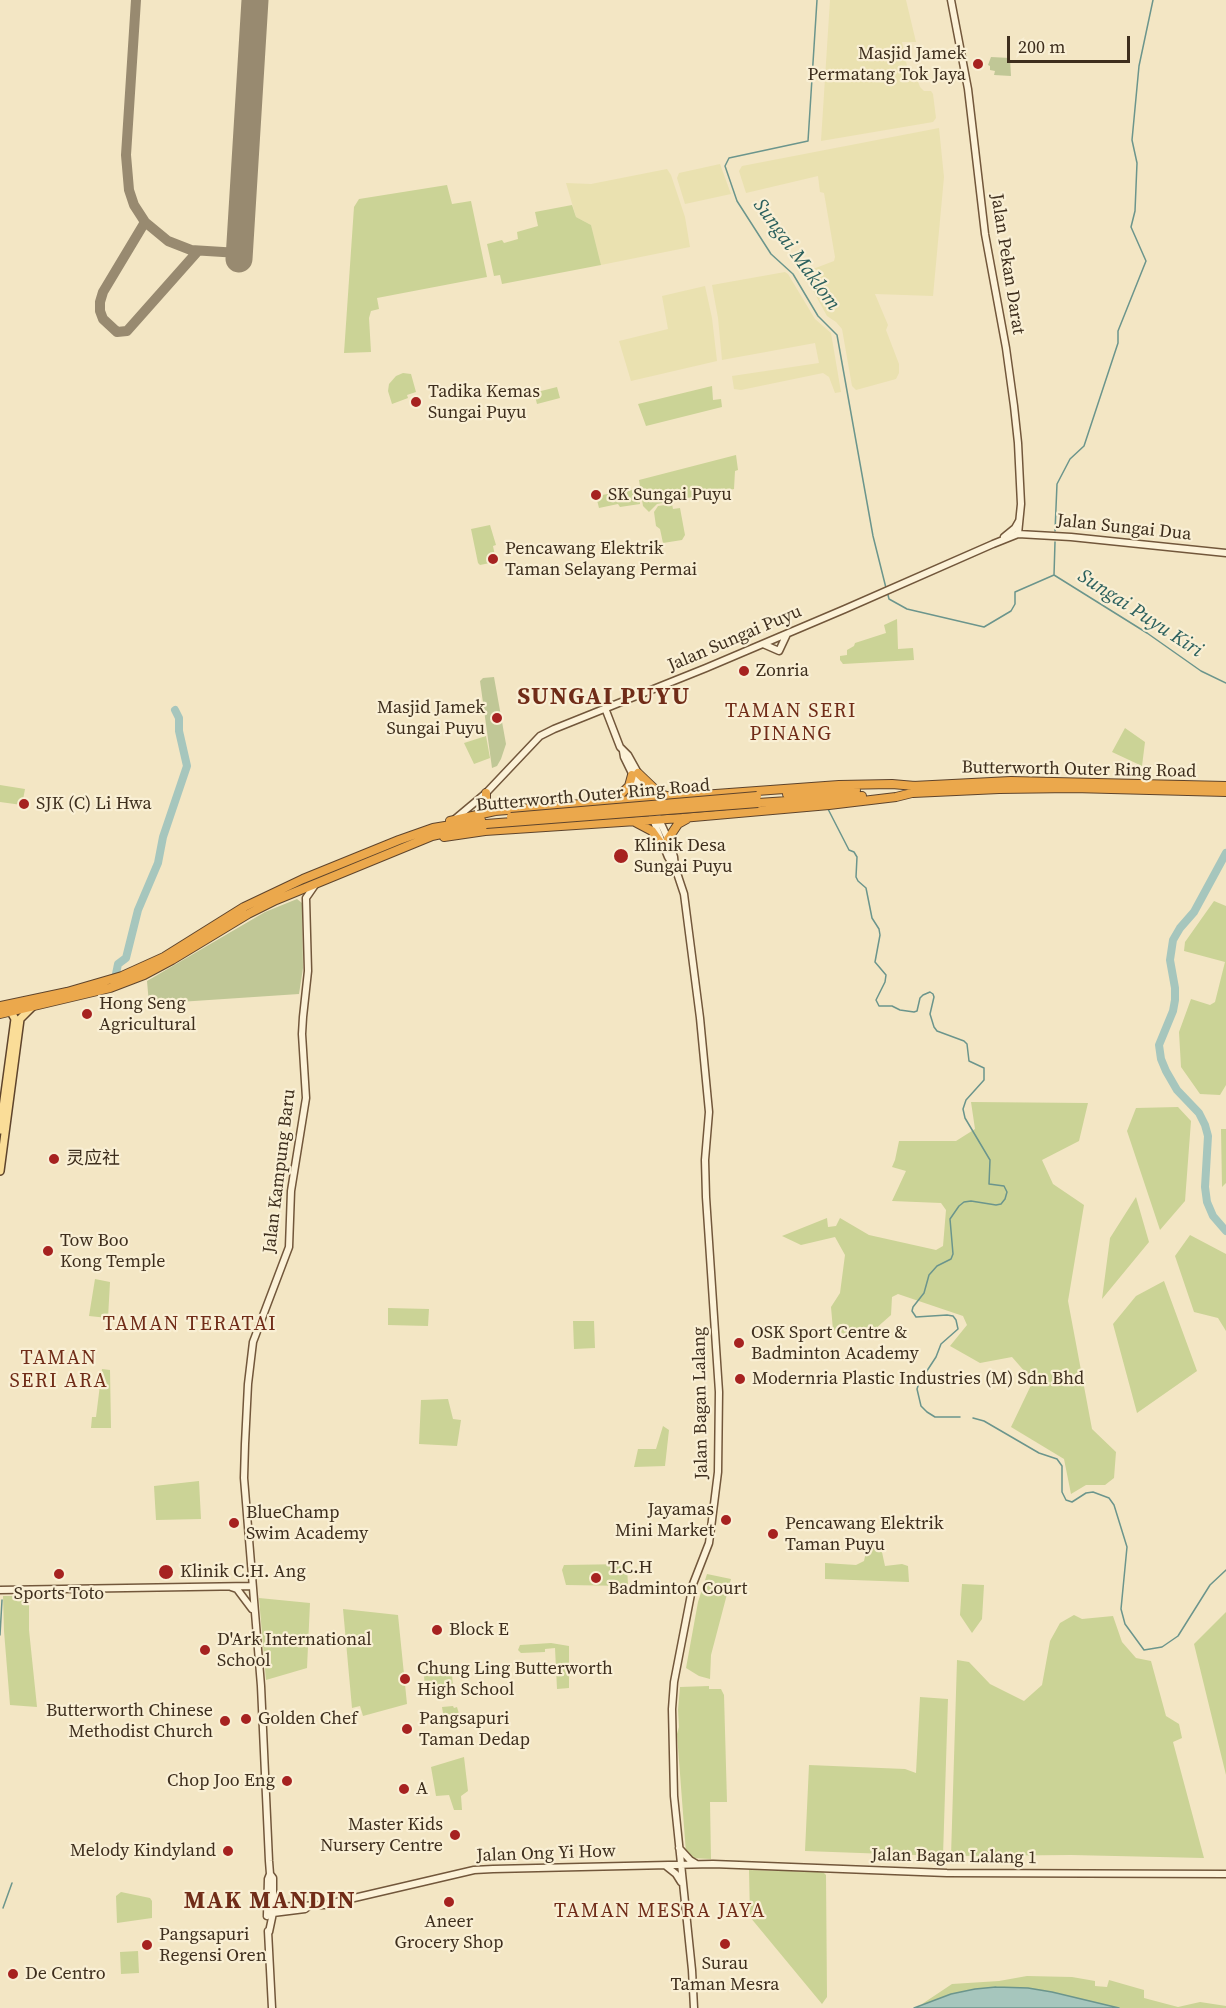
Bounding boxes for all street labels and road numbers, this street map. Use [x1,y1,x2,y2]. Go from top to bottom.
street label: Jalan Pekan Darat [985,192,1029,336]
street label: Jalan Sungai Dua [1056,510,1192,546]
street label: Jalan Sungai Puyu [665,601,805,677]
street label: Butterworth Outer Ring Road [961,757,1197,783]
street label: Butterworth Outer Ring Road [475,775,711,817]
street label: Jalan Kampung Baru [259,1088,301,1254]
street label: Jalan Bagan Lalang [689,1327,713,1479]
street label: Jalan Ong Yi How [476,1841,616,1867]
street label: Jalan Bagan Lalang 1 [871,1845,1037,1869]

